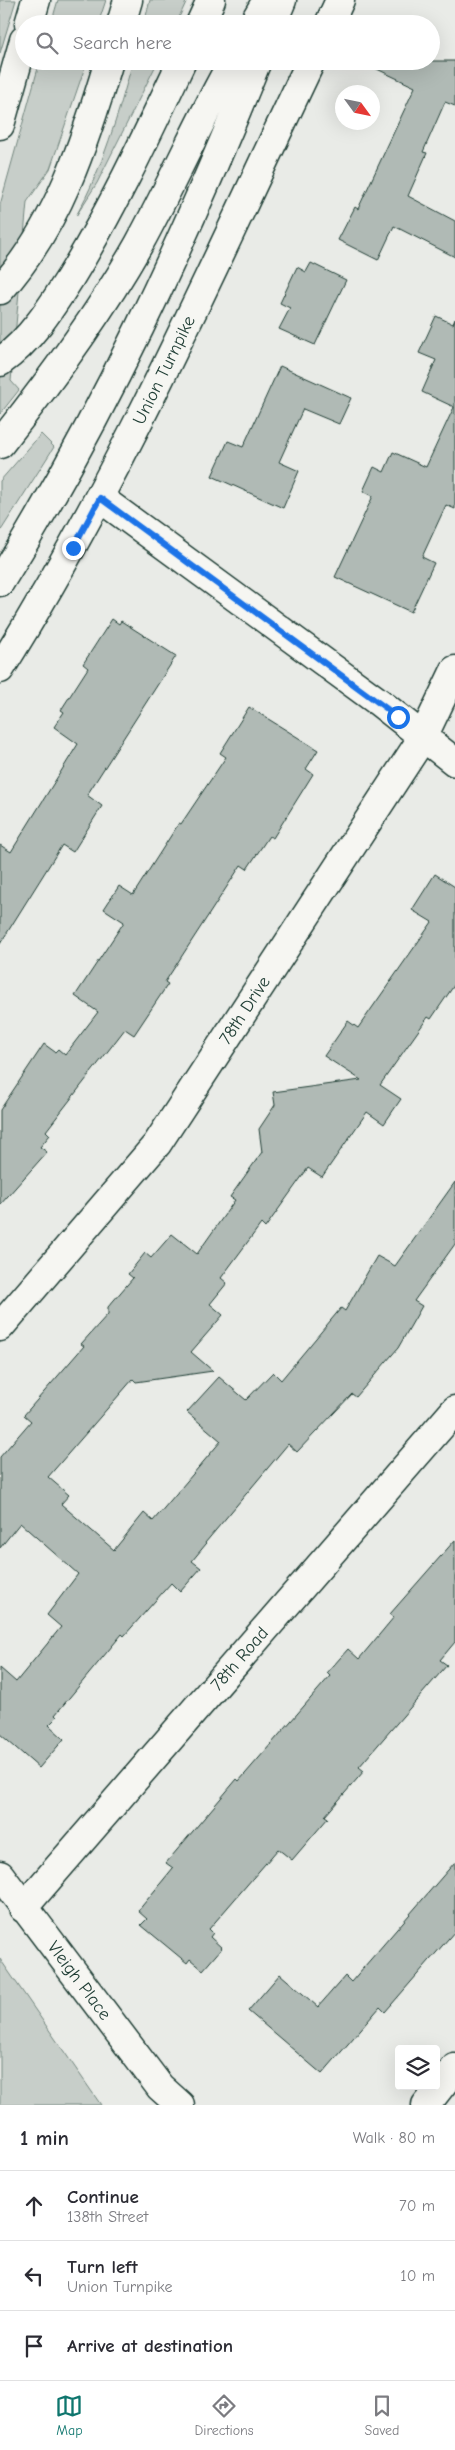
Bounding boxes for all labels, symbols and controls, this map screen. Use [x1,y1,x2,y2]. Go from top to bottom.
search box [15,15,440,70]
icon: search [33,29,61,57]
text: Search here [73,32,172,54]
north arrow [335,85,380,130]
street label: Union Turnpike [128,312,199,428]
route end [62,537,85,560]
route start [387,706,410,729]
street label: 78th Drive [215,972,274,1048]
street label: 78th Road [206,1623,273,1695]
street label: Vleigh Place [43,1937,116,2024]
map controls [395,2045,440,2090]
button: layers [395,2045,440,2090]
text: 1 min [20,2126,69,2150]
text: Walk · 80 m [353,2129,435,2147]
text: Continue [67,2186,139,2208]
icon: ahead [20,2192,48,2220]
text: 70 m [399,2197,435,2215]
text: 138th Street [67,2208,148,2226]
text: Turn left [67,2256,138,2278]
icon: left [20,2262,48,2290]
text: 10 m [400,2267,435,2285]
text: Union Turnpike [67,2278,172,2296]
icon: arrive [20,2332,48,2360]
text: Arrive at destination [67,2335,233,2357]
tab: Map [55,2392,83,2439]
tab: Directions [194,2392,254,2439]
tab: Saved [365,2392,400,2439]

